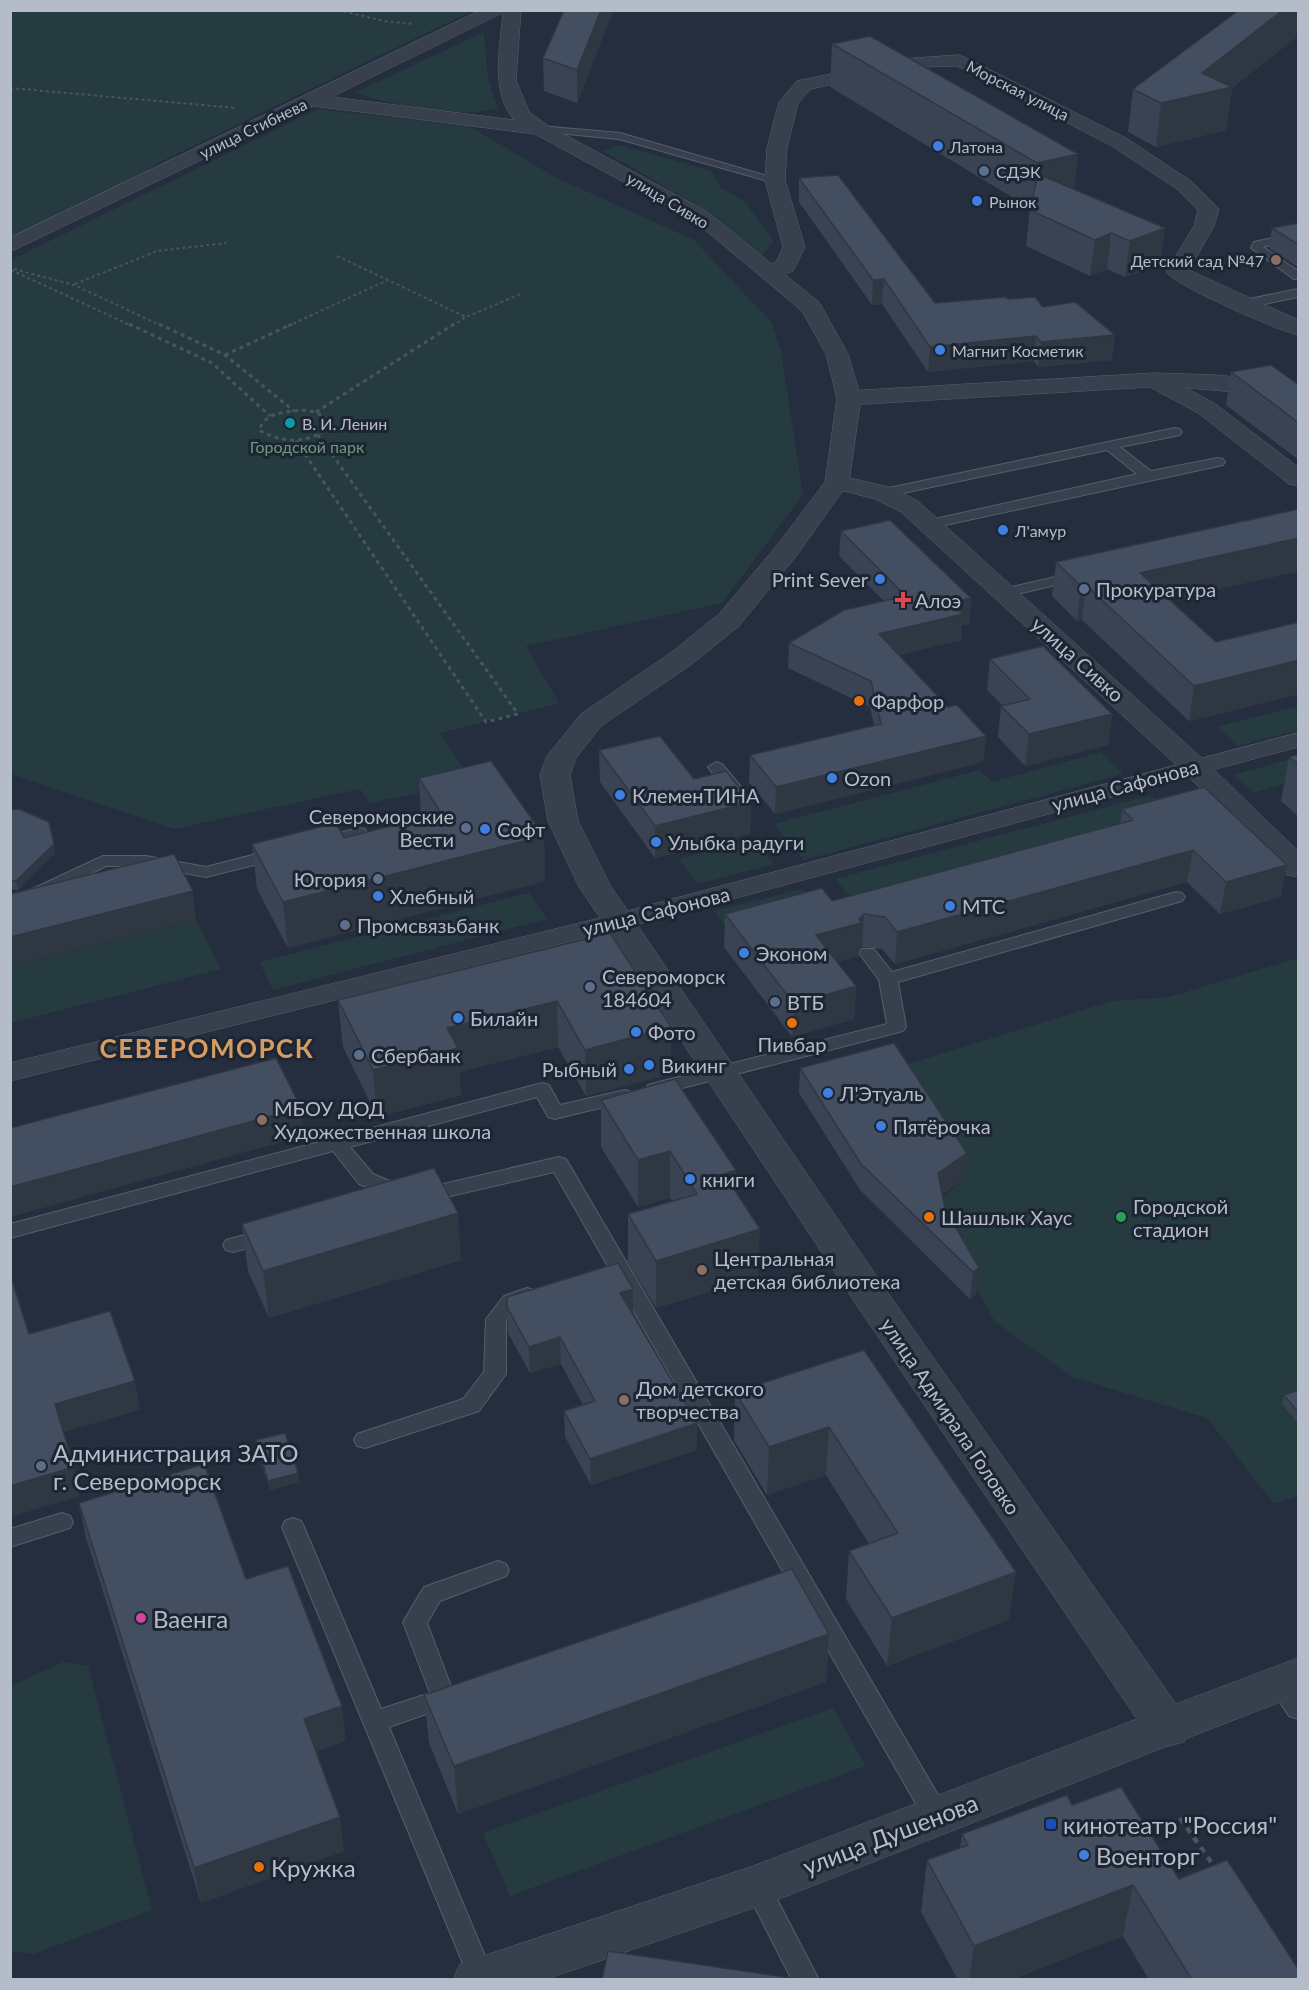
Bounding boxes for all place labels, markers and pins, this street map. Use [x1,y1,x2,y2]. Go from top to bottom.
place label: Латона [949,137,1003,156]
marker: Латона [931,139,945,153]
place label: СДЭК [996,162,1041,181]
marker: СДЭК [977,164,991,178]
place label: Рынок [989,192,1037,211]
marker: Рынок [970,194,984,208]
place label: Детский сад №47 [1131,251,1264,270]
marker: Детский сад №47 [1269,253,1283,267]
place label: Магнит Косметик [952,341,1084,360]
marker: Магнит Косметик [933,343,947,357]
place label: В. И. Ленин [302,414,387,433]
marker: В. И. Ленин [283,416,297,430]
place label: Л'амур [1014,521,1066,540]
marker: Л'амур [996,523,1010,537]
place label: Print Sever [772,567,869,591]
marker: Print Sever [873,572,887,586]
place label: Прокуратура [1096,577,1216,601]
marker: Прокуратура [1077,582,1091,596]
place label: Алоэ [915,588,961,612]
marker: Алоэ [896,593,910,607]
place label: Фарфор [871,689,944,713]
marker: Фарфор [852,694,866,708]
place label: Ozon [844,766,891,790]
marker: Ozon [825,771,839,785]
place label: КлеменТИНА [632,783,760,807]
marker: КлеменТИНА [613,788,627,802]
place label: Североморские Вести [309,804,454,851]
place label: Софт [497,817,545,841]
marker: Североморские Вести [459,821,473,835]
marker: Софт [478,822,492,836]
place label: Улыбка радуги [668,830,804,854]
marker: Улыбка радуги [649,835,663,849]
place label: Югория [294,867,366,891]
marker: Югория [371,872,385,886]
place label: Хлебный [390,884,474,908]
marker: Хлебный [371,889,385,903]
place label: МТС [962,894,1005,918]
marker: МТС [943,899,957,913]
place label: Промсвязьбанк [357,913,500,937]
marker: Промсвязьбанк [338,918,352,932]
place label: Эконом [756,941,827,965]
marker: Эконом [737,946,751,960]
place label: Североморск 184604 [602,964,726,1011]
marker: Североморск 184604 [583,980,597,994]
place label: ВТБ [787,990,824,1014]
marker: ВТБ [768,995,782,1009]
place label: Билайн [470,1006,538,1030]
marker: Билайн [451,1011,465,1025]
marker: Пивбар [785,1016,799,1030]
place label: Фото [648,1020,696,1044]
marker: Фото [629,1025,643,1039]
place label: Пивбар [758,1032,826,1056]
place label: Сбербанк [371,1043,461,1067]
marker: Сбербанк [352,1048,366,1062]
place label: Викинг [661,1053,727,1077]
place label: Рыбный [542,1057,617,1081]
marker: Викинг [642,1058,656,1072]
marker: Рыбный [622,1062,636,1076]
place label: Л'Этуаль [839,1081,924,1105]
marker: Л'Этуаль [821,1086,835,1100]
place label: МБОУ ДОД Художественная школа [274,1096,491,1143]
marker: МБОУ ДОД Художественная школа [255,1113,269,1127]
place label: Пятёрочка [893,1114,991,1138]
marker: Пятёрочка [874,1119,888,1133]
place label: книги [702,1167,755,1191]
marker: книги [683,1172,697,1186]
place label: Городской стадион [1133,1194,1228,1241]
place label: Шашлык Хаус [941,1205,1073,1229]
marker: Шашлык Хаус [922,1210,936,1224]
marker: Городской стадион [1114,1210,1128,1224]
place label: Центральная детская библиотека [714,1246,900,1293]
marker: Центральная детская библиотека [695,1263,709,1277]
place label: Дом детского творчества [636,1376,764,1423]
marker: Дом детского творчества [617,1393,631,1407]
place label: Администрация ЗАТО г. Североморск [53,1438,298,1495]
marker: Администрация ЗАТО г. Североморск [34,1459,48,1473]
place label: Ваенга [153,1604,228,1633]
marker: Ваенга [134,1611,148,1625]
place label: кинотеатр "Россия" [1063,1810,1277,1839]
marker: кинотеатр "Россия" [1044,1817,1058,1831]
place label: Военторг [1096,1841,1200,1870]
marker: Военторг [1077,1848,1091,1862]
place label: Кружка [271,1853,356,1882]
marker: Кружка [252,1860,266,1874]

